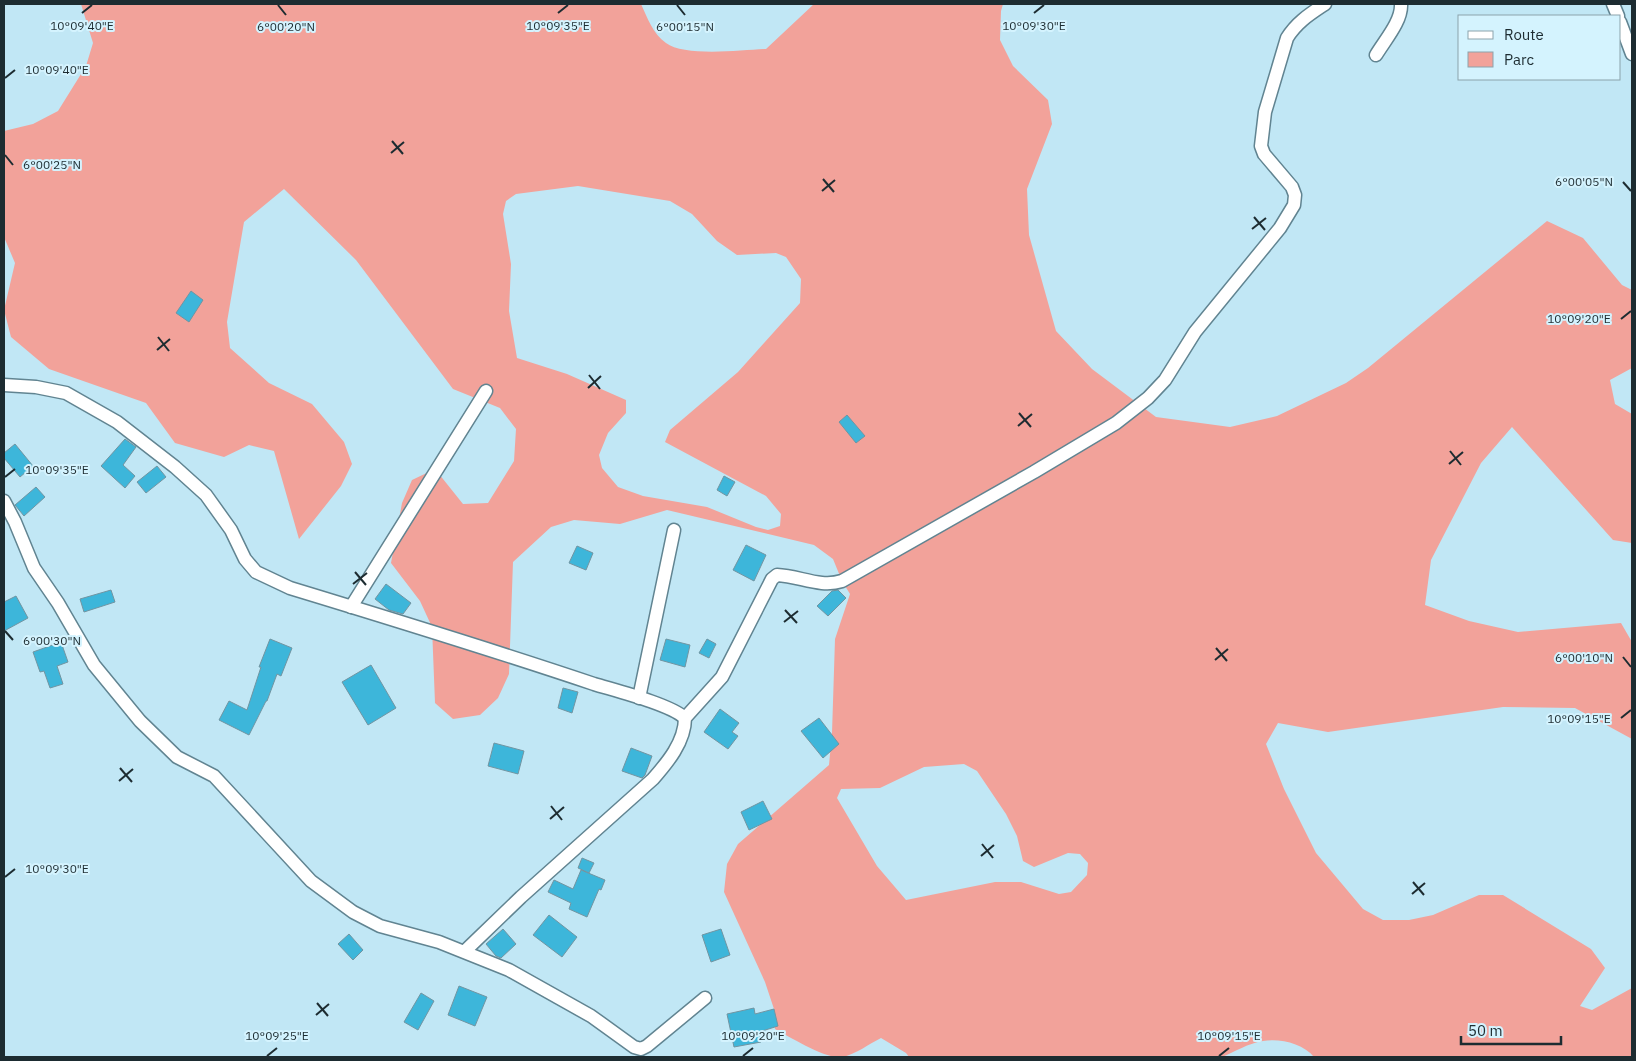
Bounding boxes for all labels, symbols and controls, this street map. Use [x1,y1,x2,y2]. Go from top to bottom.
legend [1458,15,1621,80]
text: 10°09'40"E [50,18,114,33]
text: 10°09'35"E [526,18,590,33]
text: 10°09'30"E [1002,18,1066,33]
text: 6°00'20"N [257,19,315,34]
text: 6°00'15"N [656,19,714,34]
text: Route [1504,25,1544,44]
text: Parc [1504,50,1534,69]
text: 10°09'40"E [25,62,89,77]
text: 6°00'25"N [23,157,81,172]
text: 6°00'05"N [1555,174,1613,189]
text: 10°09'20"E [1547,311,1611,326]
text: 10°09'35"E [25,462,89,477]
text: 6°00'30"N [23,633,81,648]
text: 6°00'10"N [1555,650,1613,665]
text: 10°09'15"E [1547,711,1611,726]
text: 10°09'30"E [25,861,89,876]
scale bar [1461,1014,1561,1046]
text: 50 m [1468,1021,1503,1040]
text: 10°09'25"E [245,1028,309,1043]
text: 10°09'20"E [721,1028,785,1043]
text: 10°09'15"E [1197,1028,1261,1043]

